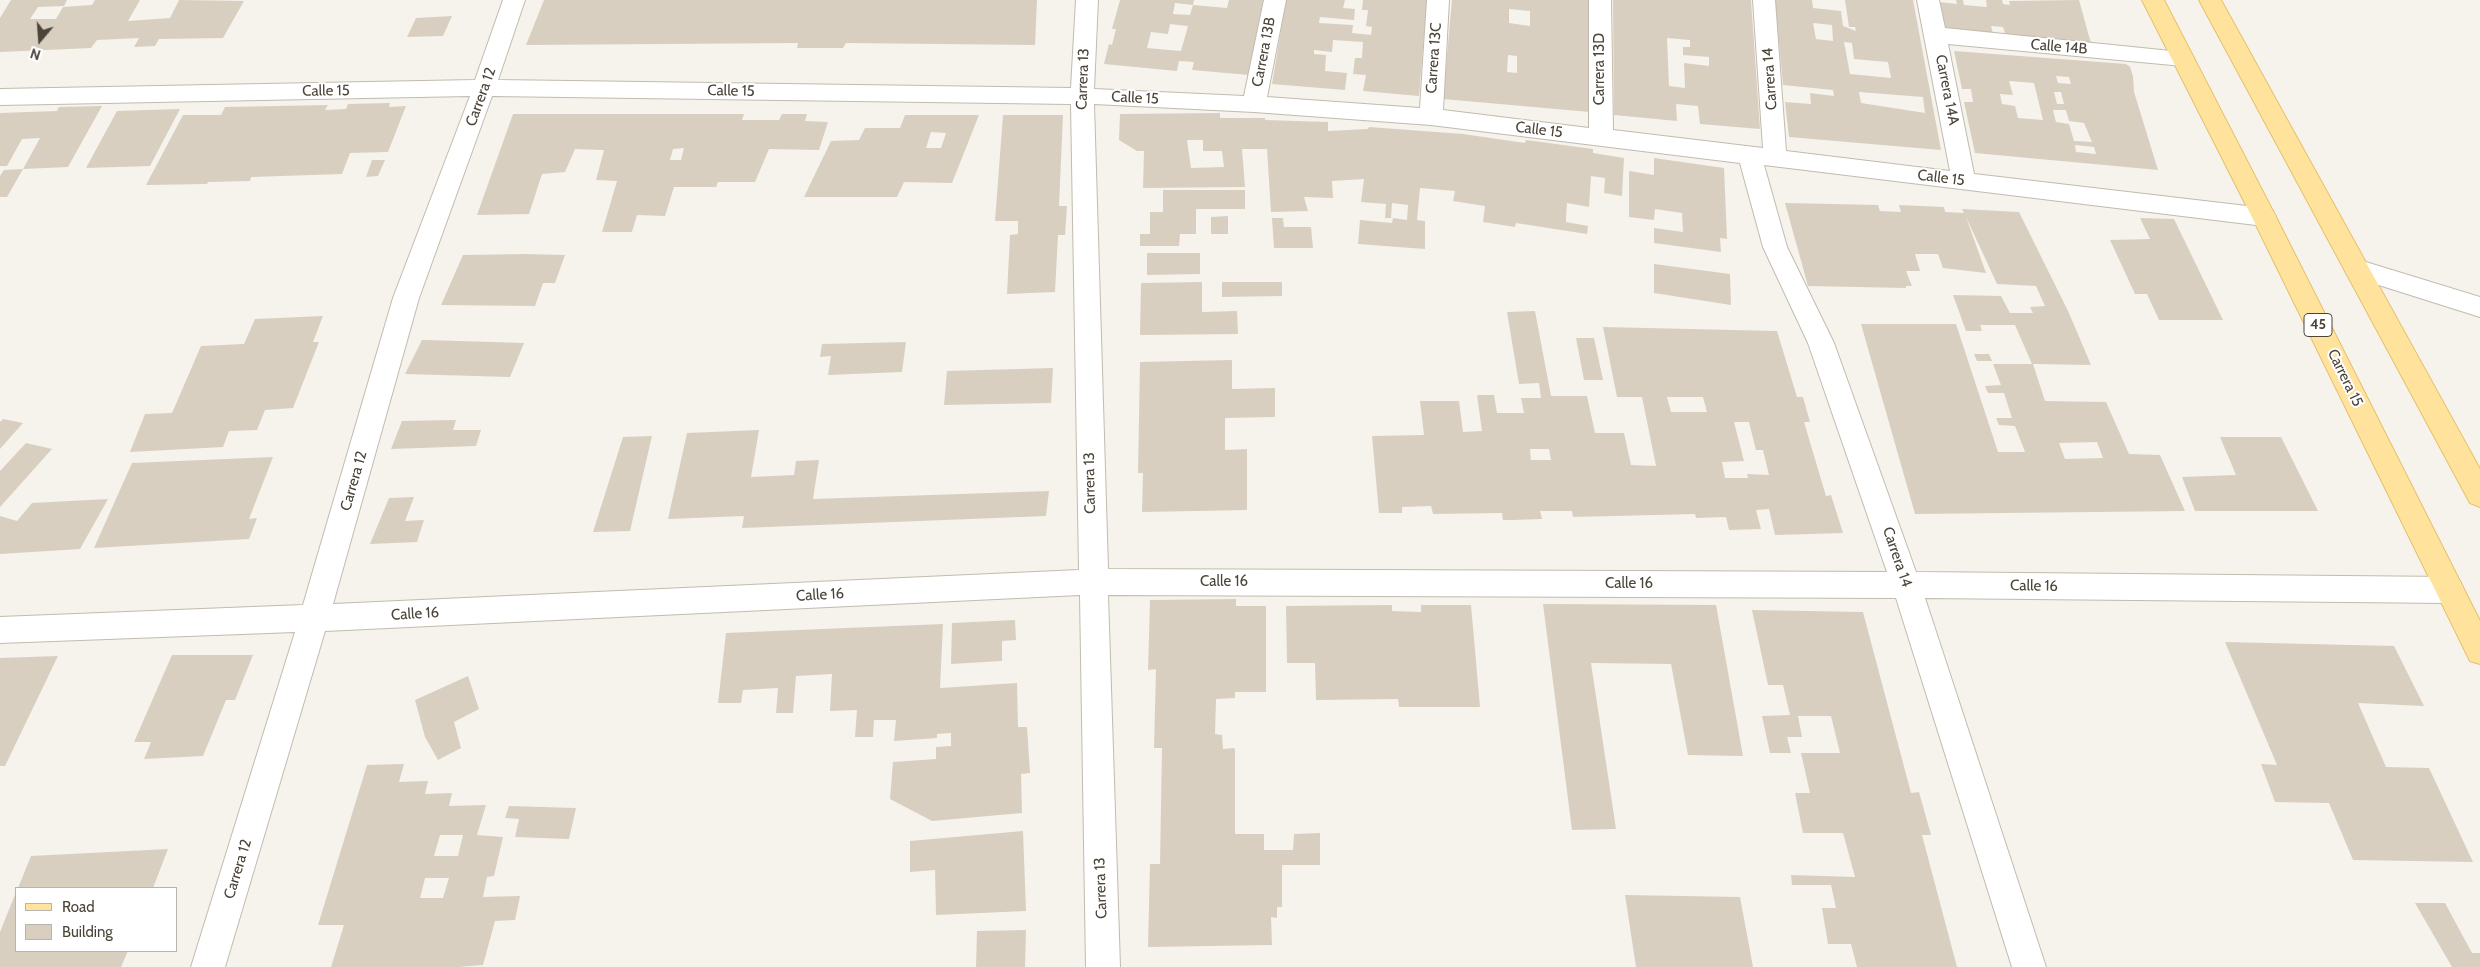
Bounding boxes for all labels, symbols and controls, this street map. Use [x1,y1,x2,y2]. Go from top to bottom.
north arrow [15,15,65,65]
street label: Carrera 13B [1248,16,1280,88]
street label: Carrera 13C [1423,22,1445,94]
street label: Carrera 13D [1591,33,1609,105]
street label: Calle 14B [2030,36,2088,58]
text: N [28,44,43,64]
street label: Carrera 14 [1759,47,1781,111]
street label: Carrera 13 [1073,48,1093,110]
street label: Carrera 14A [1931,53,1963,127]
street label: Carrera 12 [462,65,500,129]
street label: Calle 15 [302,82,350,100]
street label: Calle 15 [707,82,755,100]
street label: Calle 15 [1111,88,1159,108]
street label: Calle 15 [1514,118,1564,142]
street label: Calle 15 [1916,166,1966,190]
road number: 45 [2304,314,2332,336]
street label: Carrera 15 [2323,346,2367,410]
street label: Carrera 12 [337,449,371,513]
street label: Carrera 13 [1080,452,1100,514]
street label: Carrera 14 [1878,525,1916,589]
street label: Calle 16 [1200,573,1248,591]
street label: Calle 16 [1605,575,1653,593]
street label: Calle 16 [2010,577,2058,595]
street label: Calle 16 [796,585,844,605]
street label: Calle 16 [391,604,439,624]
street label: Carrera 12 [220,837,256,901]
street label: Carrera 13 [1091,857,1111,919]
legend [15,887,178,952]
text: Road [62,898,95,916]
text: Building [62,923,113,941]

